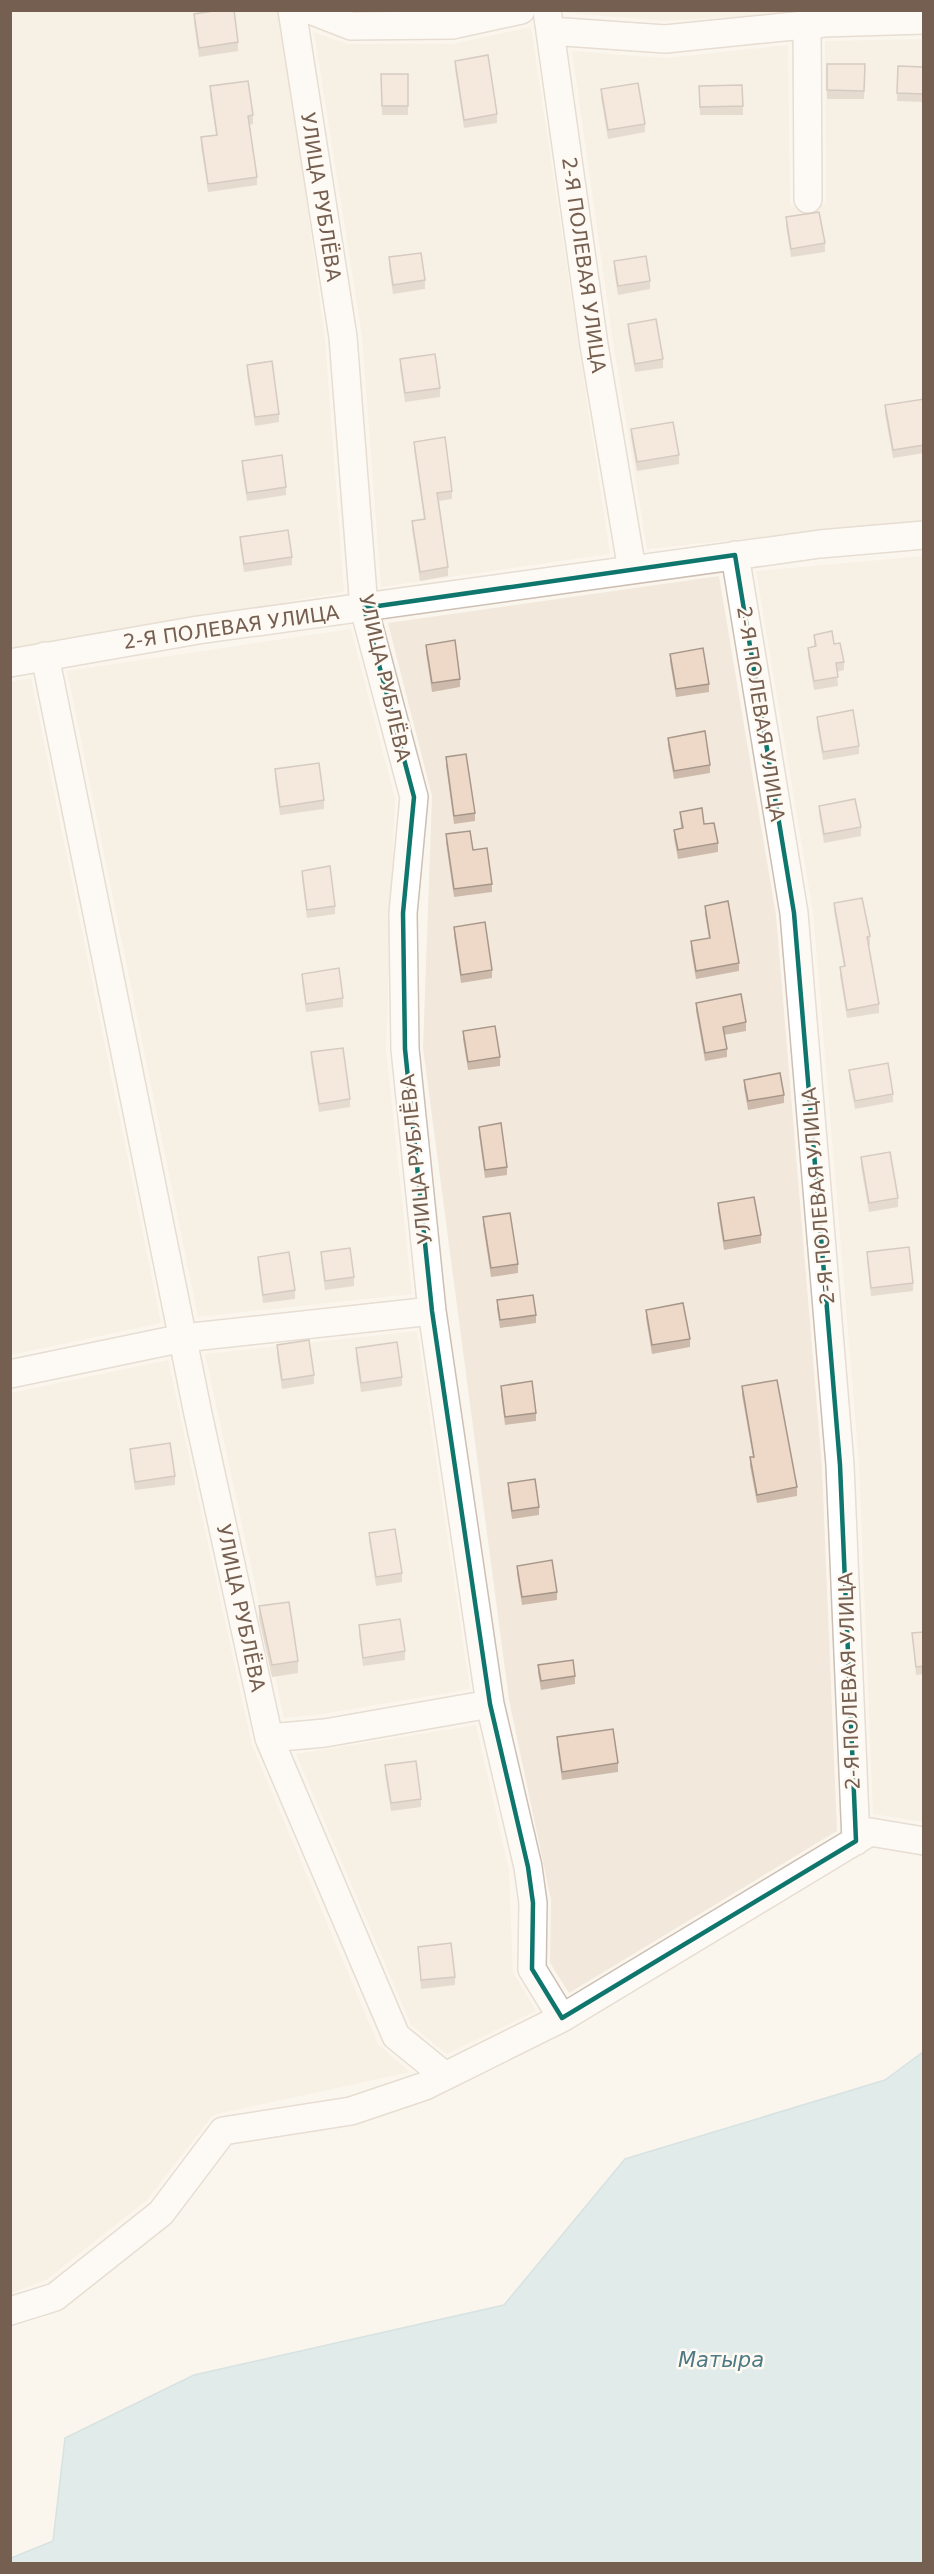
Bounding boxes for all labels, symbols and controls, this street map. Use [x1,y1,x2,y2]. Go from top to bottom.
street label: УЛИЦА РУБЛЁВА [296,111,346,284]
street label: 2-Я ПОЛЕВАЯ УЛИЦА [557,156,611,375]
street label: УЛИЦА РУБЛЁВА [354,592,416,764]
street label: 2-Я ПОЛЕВАЯ УЛИЦА [122,600,341,654]
street label: 2-Я ПОЛЕВАЯ УЛИЦА [732,605,790,824]
street label: УЛИЦА РУБЛЁВА [395,1073,437,1245]
street label: 2-Я ПОЛЕВАЯ УЛИЦА [797,1086,839,1305]
street label: УЛИЦА РУБЛЁВА [212,1522,271,1694]
street label: 2-Я ПОЛЕВАЯ УЛИЦА [833,1571,865,1790]
water label: Матыра [678,2348,764,2372]

